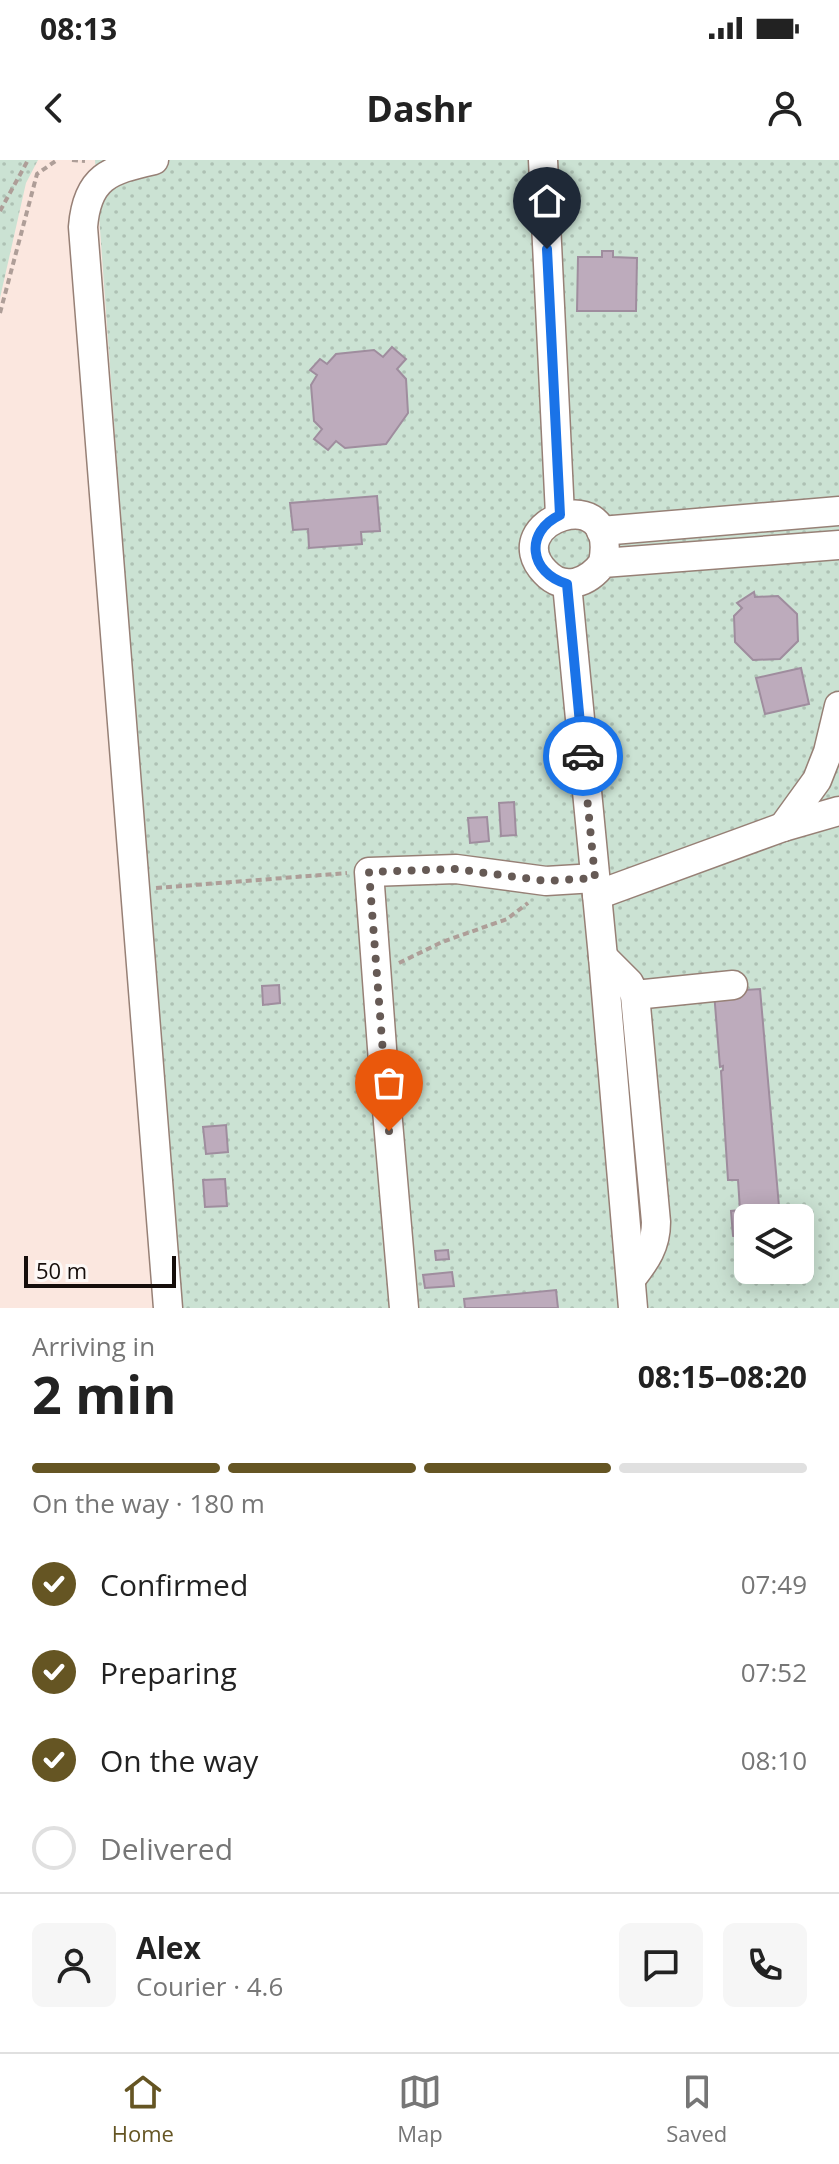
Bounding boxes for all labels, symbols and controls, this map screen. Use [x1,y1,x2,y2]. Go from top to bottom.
text: 08:13 [40,8,117,49]
text: Dashr [366,84,473,133]
icon: back [32,86,76,130]
icon: person [763,86,807,130]
pin [513,167,581,249]
icon: home [525,179,569,223]
courier [543,716,623,796]
icon: car [561,734,605,778]
pin [355,1049,423,1131]
icon: bag [367,1061,411,1105]
map controls [734,1204,814,1284]
button: layers [734,1204,814,1284]
scale bar [24,1252,176,1288]
text: 50 m [36,1255,87,1285]
text: Arriving in [32,1328,155,1364]
text: 08:15–08:20 [638,1356,807,1397]
text: 2 min [32,1358,176,1429]
text: On the way · 180 m [32,1485,265,1521]
icon: check [32,1562,76,1606]
text: Confirmed [100,1564,248,1605]
text: 07:49 [741,1566,807,1602]
icon: check [32,1650,76,1694]
text: Preparing [100,1652,237,1693]
text: 07:52 [741,1654,807,1690]
icon: check [32,1738,76,1782]
text: On the way [100,1740,258,1781]
text: 08:10 [741,1742,807,1778]
text: Delivered [100,1828,233,1869]
button: person [32,1923,116,2007]
button: chat [619,1923,703,2007]
button: phone [723,1923,807,2007]
text: Alex [136,1927,201,1968]
text: Courier · 4.6 [136,1968,283,2004]
tab: Home [112,2070,174,2148]
tab: Map [397,2070,443,2148]
tab: Saved [666,2070,727,2148]

